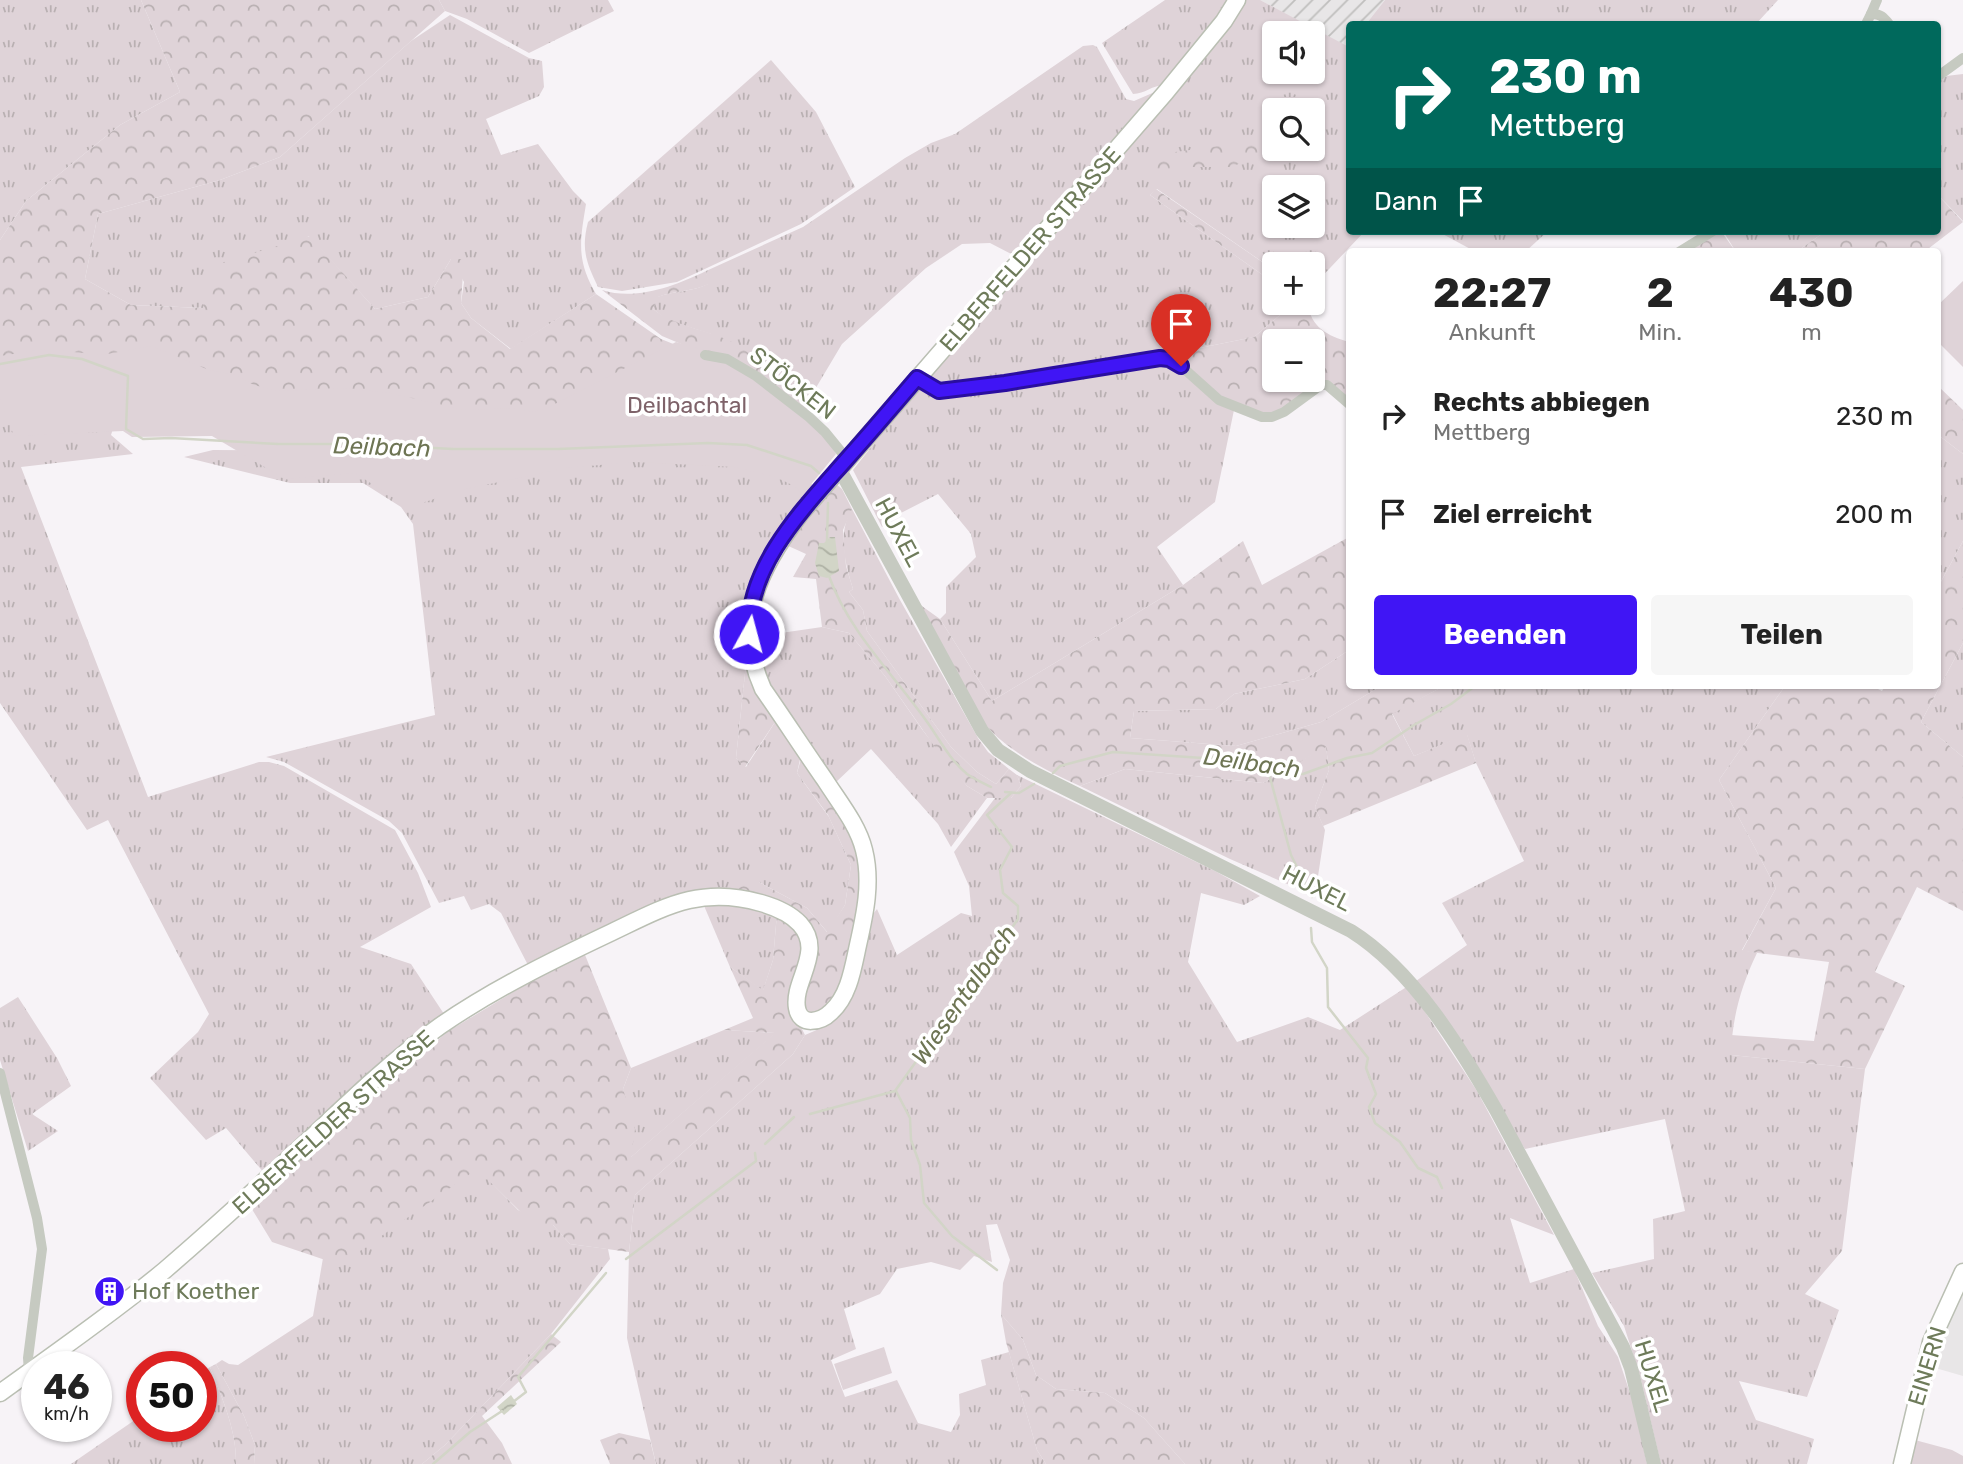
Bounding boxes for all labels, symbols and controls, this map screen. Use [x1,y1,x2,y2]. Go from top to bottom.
map controls [1262,21,1325,392]
button: sound [1262,21,1325,84]
text: 230 m [1489,47,1642,105]
icon: right [1374,49,1465,140]
button: search [1262,98,1325,161]
text: Mettberg [1489,106,1625,144]
street label: ELBERFELDER STRASSE [933,141,1127,357]
button: layers [1262,175,1325,238]
icon: arrive [1452,182,1490,220]
text: Dann [1374,186,1438,217]
button: + [1262,252,1325,315]
text: 22:27 [1433,268,1551,318]
text: 2 [1646,268,1674,318]
text: 430 [1769,268,1854,318]
pin [1151,294,1211,366]
icon: arrive [1162,305,1200,343]
text: Ankunft [1449,318,1536,346]
text: Min. [1638,318,1682,346]
text: m [1801,318,1822,346]
button: − [1262,329,1325,392]
street label: STÖCKEN [744,341,842,425]
text: Rechts abbiegen [1433,387,1650,418]
park label: Deilbachtal [627,391,747,419]
icon: right [1374,397,1412,435]
text: 230 m [1836,401,1913,432]
text: Mettberg [1433,418,1531,446]
water label: Deilbach [333,431,431,463]
street label: HUXEL [869,493,929,571]
icon: arrive [1374,495,1412,533]
text: Ziel erreicht [1433,499,1592,530]
text: 200 m [1835,499,1913,530]
button: Beenden [1374,595,1637,675]
button: Teilen [1651,595,1913,675]
position arrow [712,597,786,671]
water label: Deilbach [1202,742,1302,784]
street label: HUXEL [1278,859,1356,917]
water label: Wiesentalbach [906,920,1022,1070]
street label: ELBERFELDER STRASSE [226,1024,440,1220]
building icon: Hof Koether [92,1274,126,1308]
place label: Hof Koether [132,1277,259,1305]
street label: EINERN [1902,1323,1952,1409]
street label: HUXEL [1629,1337,1677,1416]
speed limit sign: 50 [126,1351,217,1442]
text: 46 [43,1366,90,1408]
text: km/h [44,1403,89,1425]

